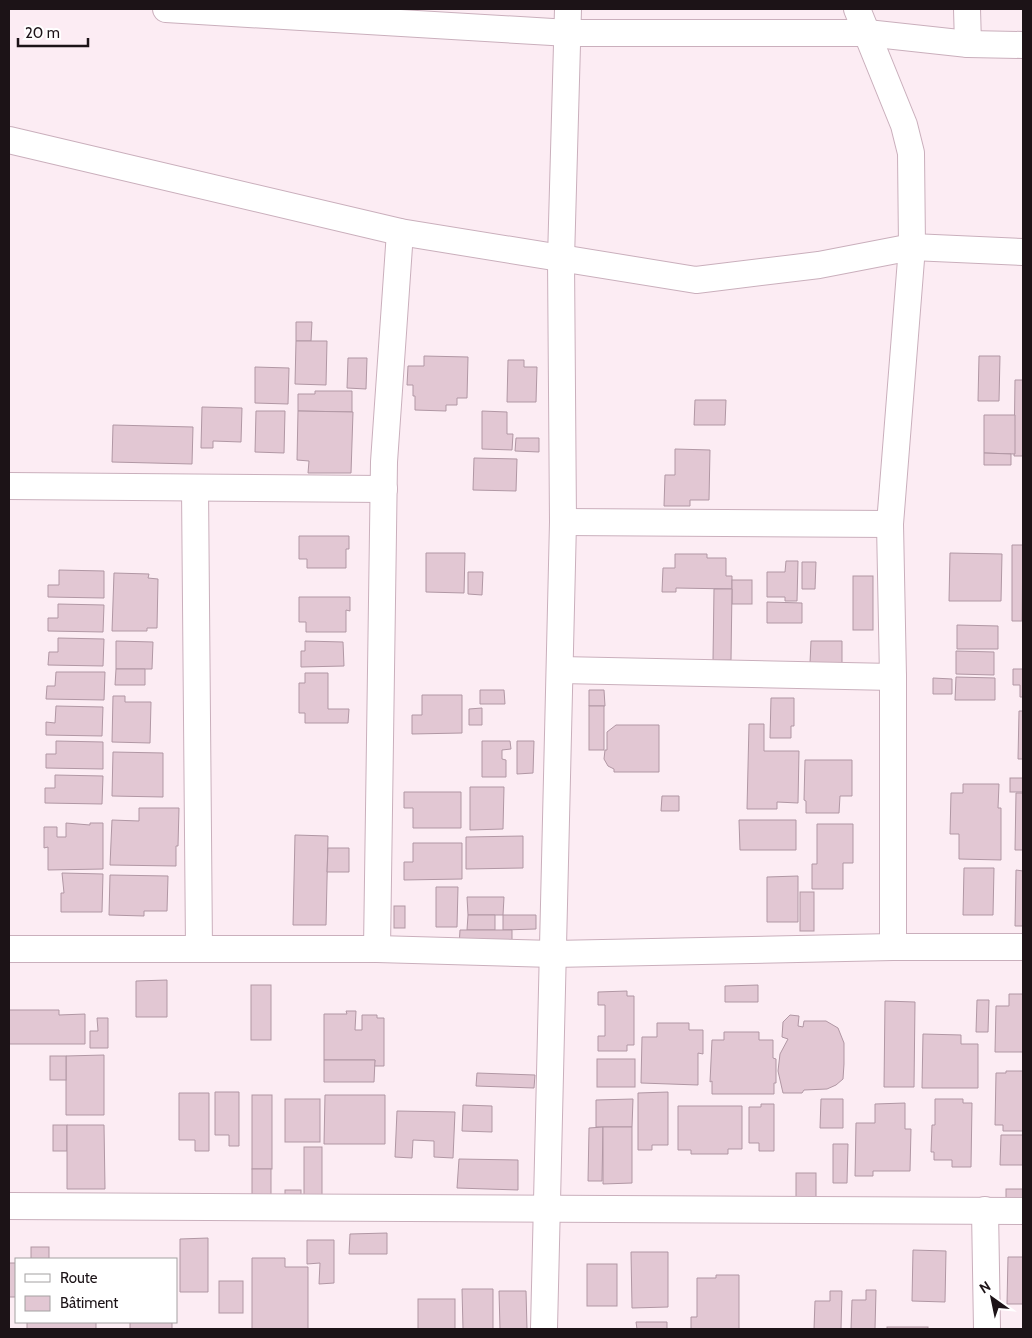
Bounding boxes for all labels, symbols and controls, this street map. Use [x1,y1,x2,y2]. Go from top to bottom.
scale bar [18,15,88,47]
text: 20 m [25,24,60,42]
legend [15,1258,178,1323]
text: Route [60,1269,98,1287]
north arrow [967,1273,1017,1323]
text: N [976,1277,994,1297]
text: Bâtiment [60,1294,118,1312]

